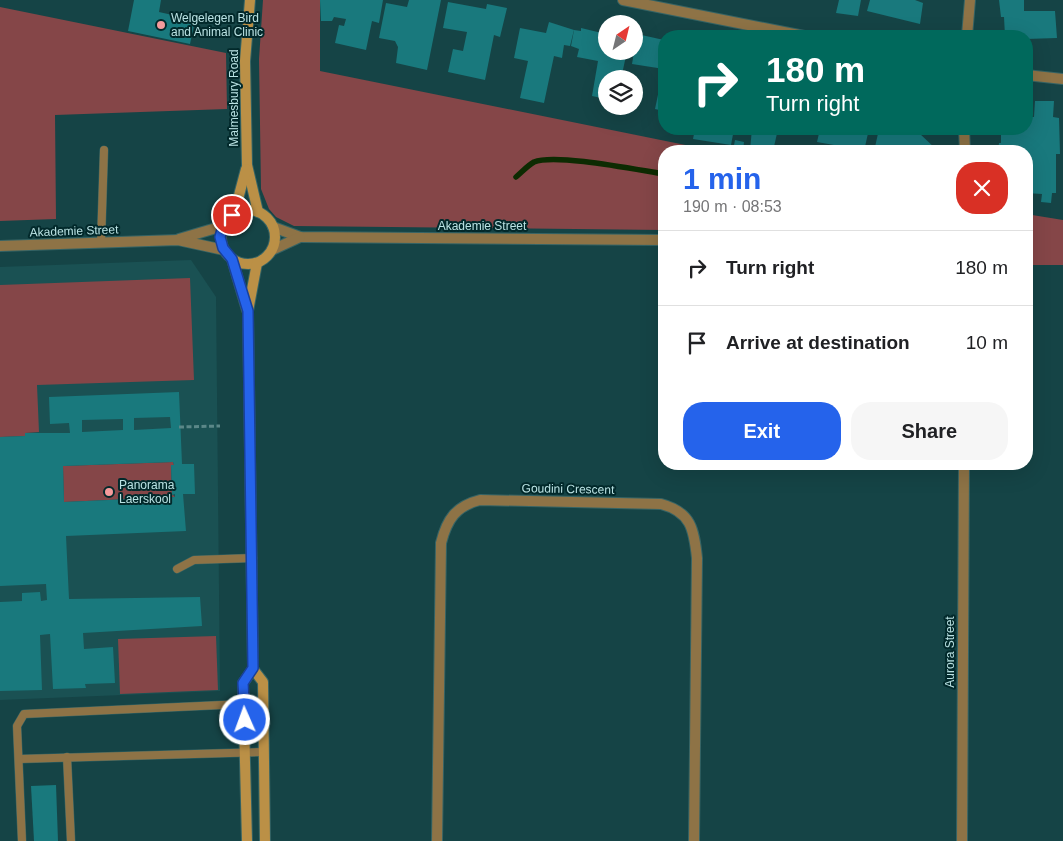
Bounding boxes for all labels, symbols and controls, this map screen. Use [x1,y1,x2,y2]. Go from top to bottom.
place label: Welgelegen Bird and Animal Clinic [171,11,263,39]
north arrow [598,15,642,60]
map controls [598,15,643,115]
marker: Welgelegen Bird and Animal Clinic [155,19,167,31]
street label: Malmesbury Road [227,49,241,147]
icon: right [683,50,748,115]
text: 180 m [766,50,865,89]
button: layers [598,70,643,115]
text: Turn right [766,91,859,116]
text: 1 min [683,162,761,195]
button: close [956,162,1008,214]
pin [211,194,253,236]
text: 190 m · 08:53 [683,198,782,215]
icon: arrive [218,201,246,229]
street label: Akademie Street [438,219,527,233]
street label: Akademie Street [29,222,119,240]
icon: right [683,254,711,282]
text: Turn right [726,257,814,278]
text: 180 m [955,257,1008,278]
icon: arrive [683,329,711,357]
text: Arrive at destination [726,332,910,353]
text: 10 m [966,332,1008,353]
button: Exit [683,402,841,460]
button: Share [851,402,1008,460]
place label: Panorama Laerskool [119,478,175,506]
street label: Goudini Crescent [522,481,615,497]
marker: Panorama Laerskool [103,486,115,498]
street label: Aurora Street [943,616,957,688]
position arrow [218,693,270,745]

